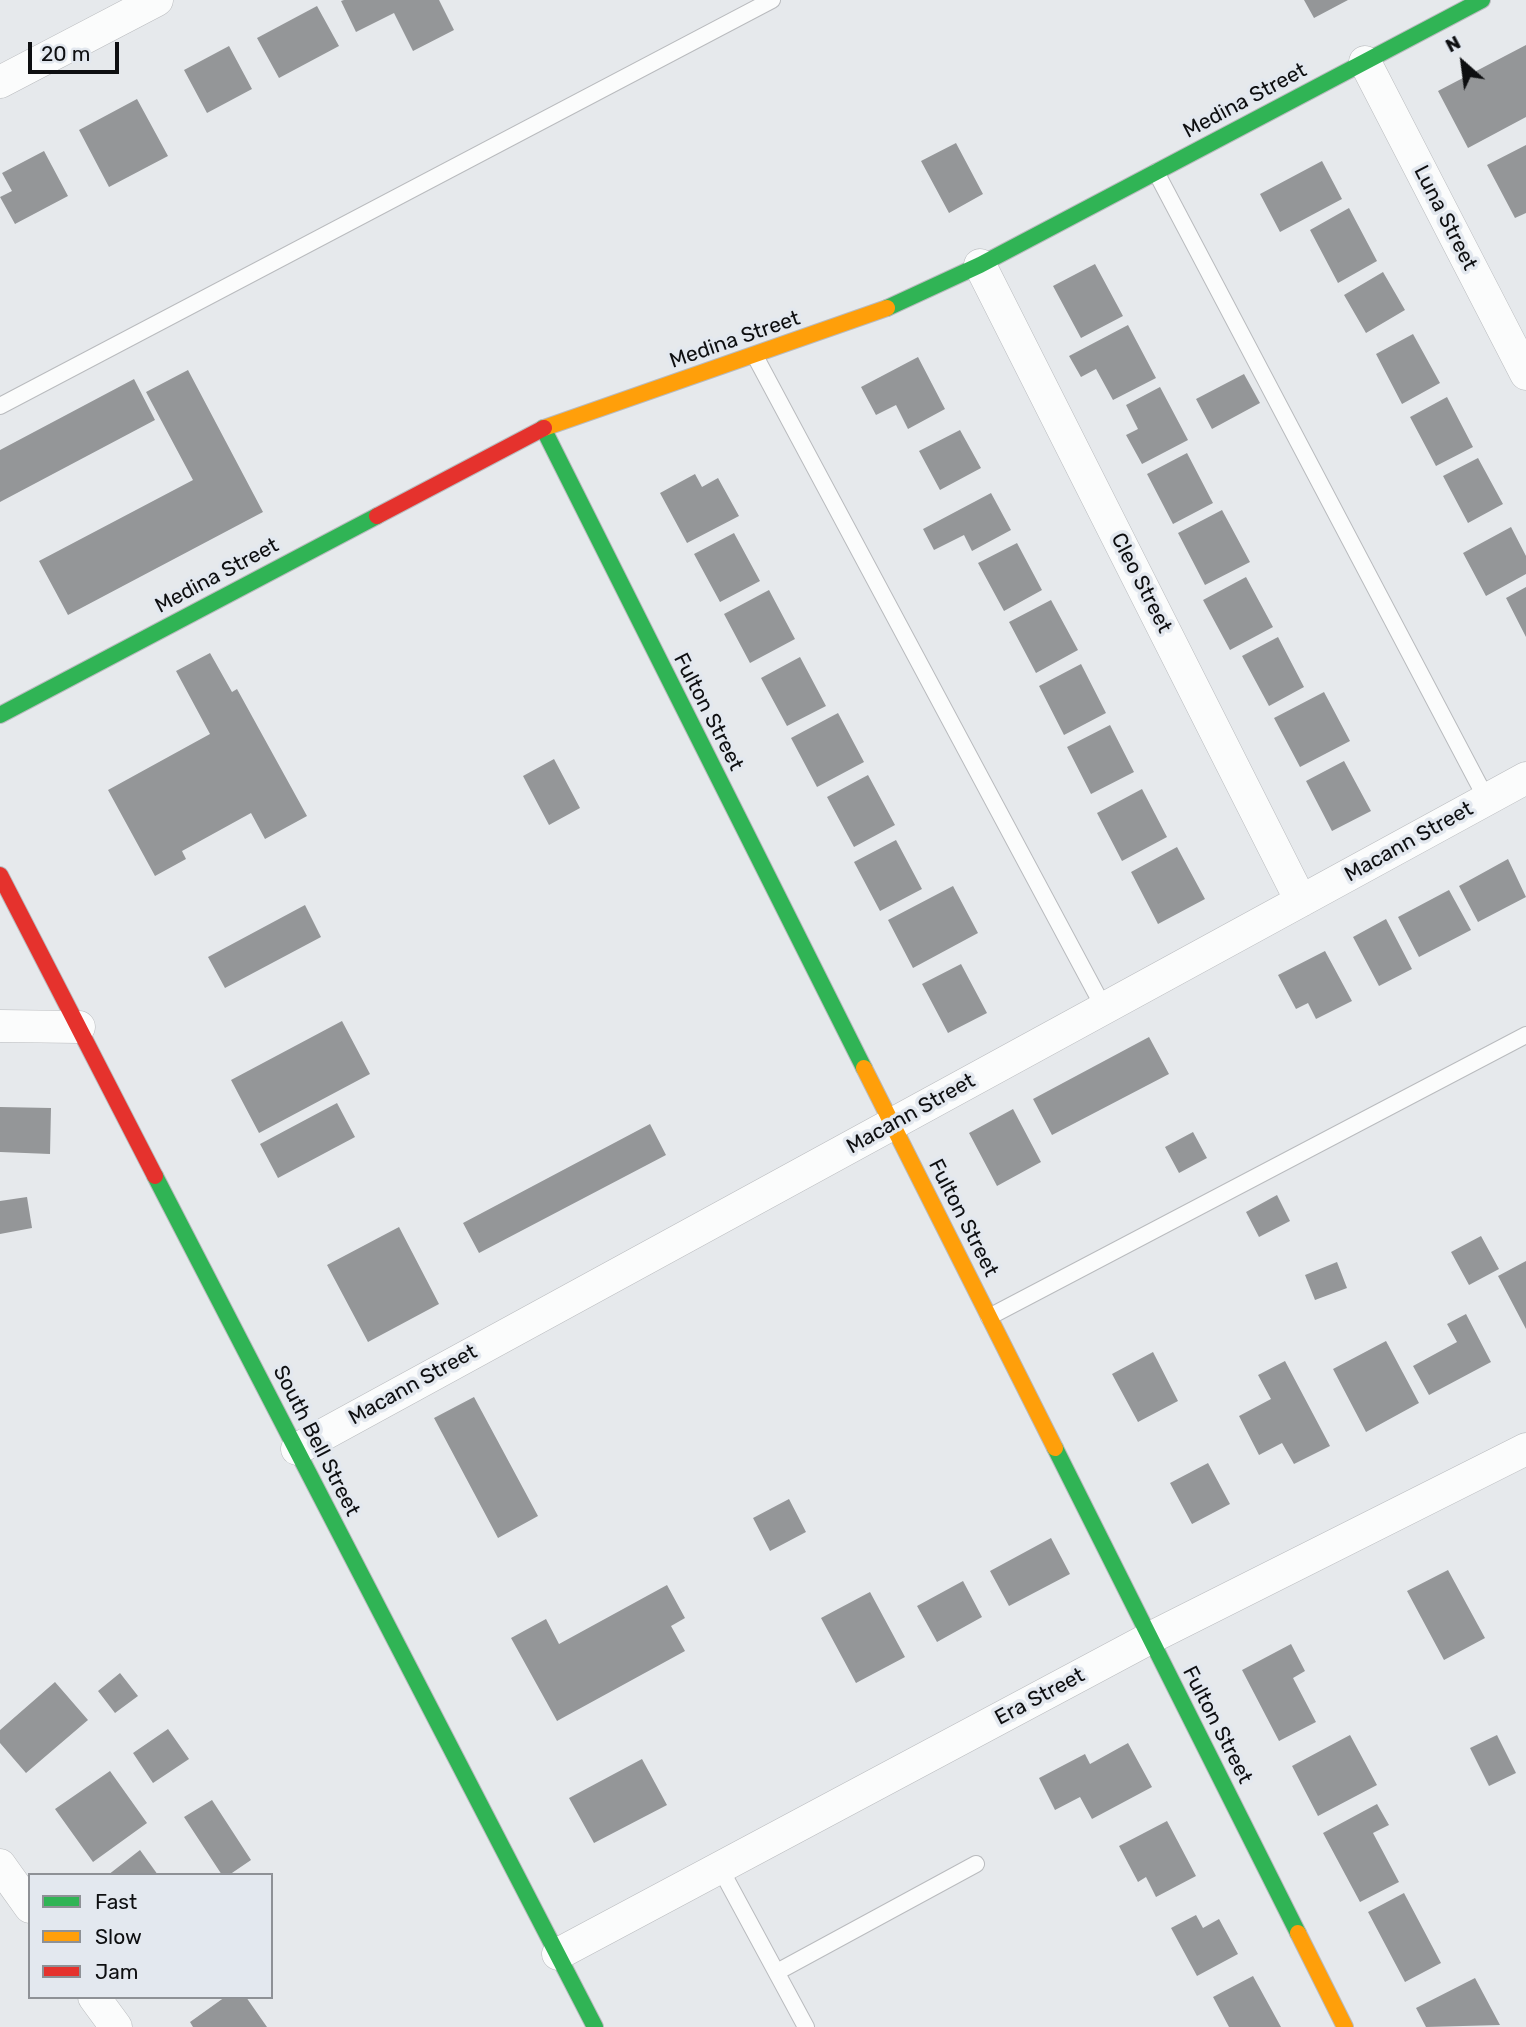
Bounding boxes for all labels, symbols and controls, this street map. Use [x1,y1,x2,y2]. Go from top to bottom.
scale bar [32,28,122,72]
north arrow [1428,28,1498,98]
text: N [1441,31,1464,57]
text: 20 m [41,41,90,66]
street label: Medina Street [1179,58,1311,144]
street label: Luna Street [1408,161,1482,275]
street label: Medina Street [667,306,803,374]
street label: Cleo Street [1105,529,1177,637]
street label: Medina Street [151,533,283,619]
street label: Fulton Street [668,649,748,775]
street label: Macann Street [1340,796,1478,888]
street label: Macann Street [842,1068,980,1160]
street label: Fulton Street [923,1155,1003,1281]
street label: Macann Street [344,1339,482,1431]
street label: South Bell Street [267,1361,365,1521]
street label: Fulton Street [1177,1662,1257,1788]
street label: Era Street [991,1663,1089,1731]
legend [28,1873,273,1999]
text: Fast [95,1889,137,1914]
text: Slow [95,1924,142,1949]
text: Jam [95,1959,139,1984]

